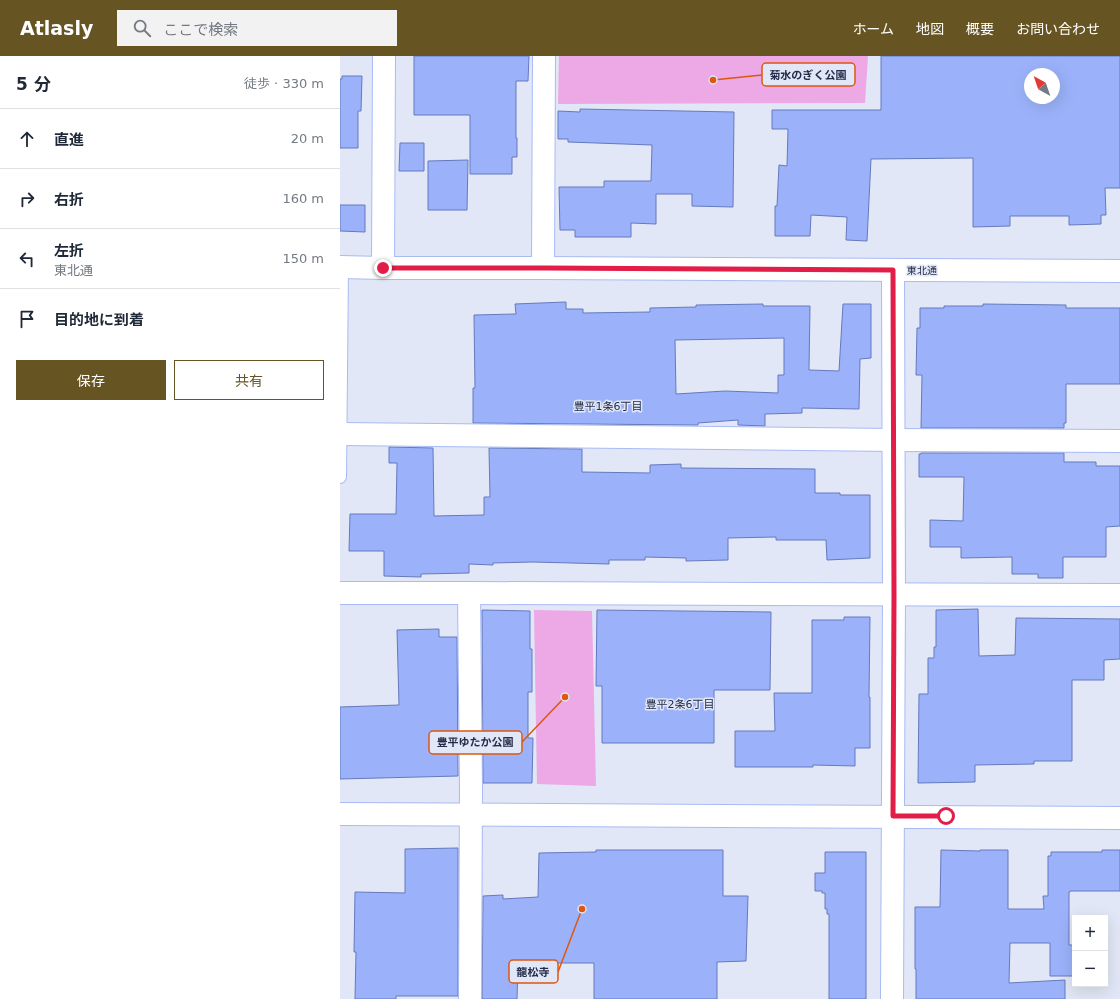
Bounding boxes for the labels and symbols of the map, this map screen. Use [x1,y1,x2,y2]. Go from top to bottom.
callout: 菊水のぎく公園 [762,63,855,86]
north arrow [1024,68,1060,104]
text: 菊水のぎく公園 [769,69,847,82]
route end [374,259,392,277]
street label: 東北通 [907,265,937,276]
district label: 豊平1条6丁目 [574,400,643,413]
district label: 豊平2条6丁目 [646,698,715,711]
callout: 豊平ゆたか公園 [429,731,522,754]
text: 豊平ゆたか公園 [437,736,514,749]
route start [937,807,955,825]
callout: 龍松寺 [509,960,558,983]
text: 龍松寺 [517,966,550,979]

